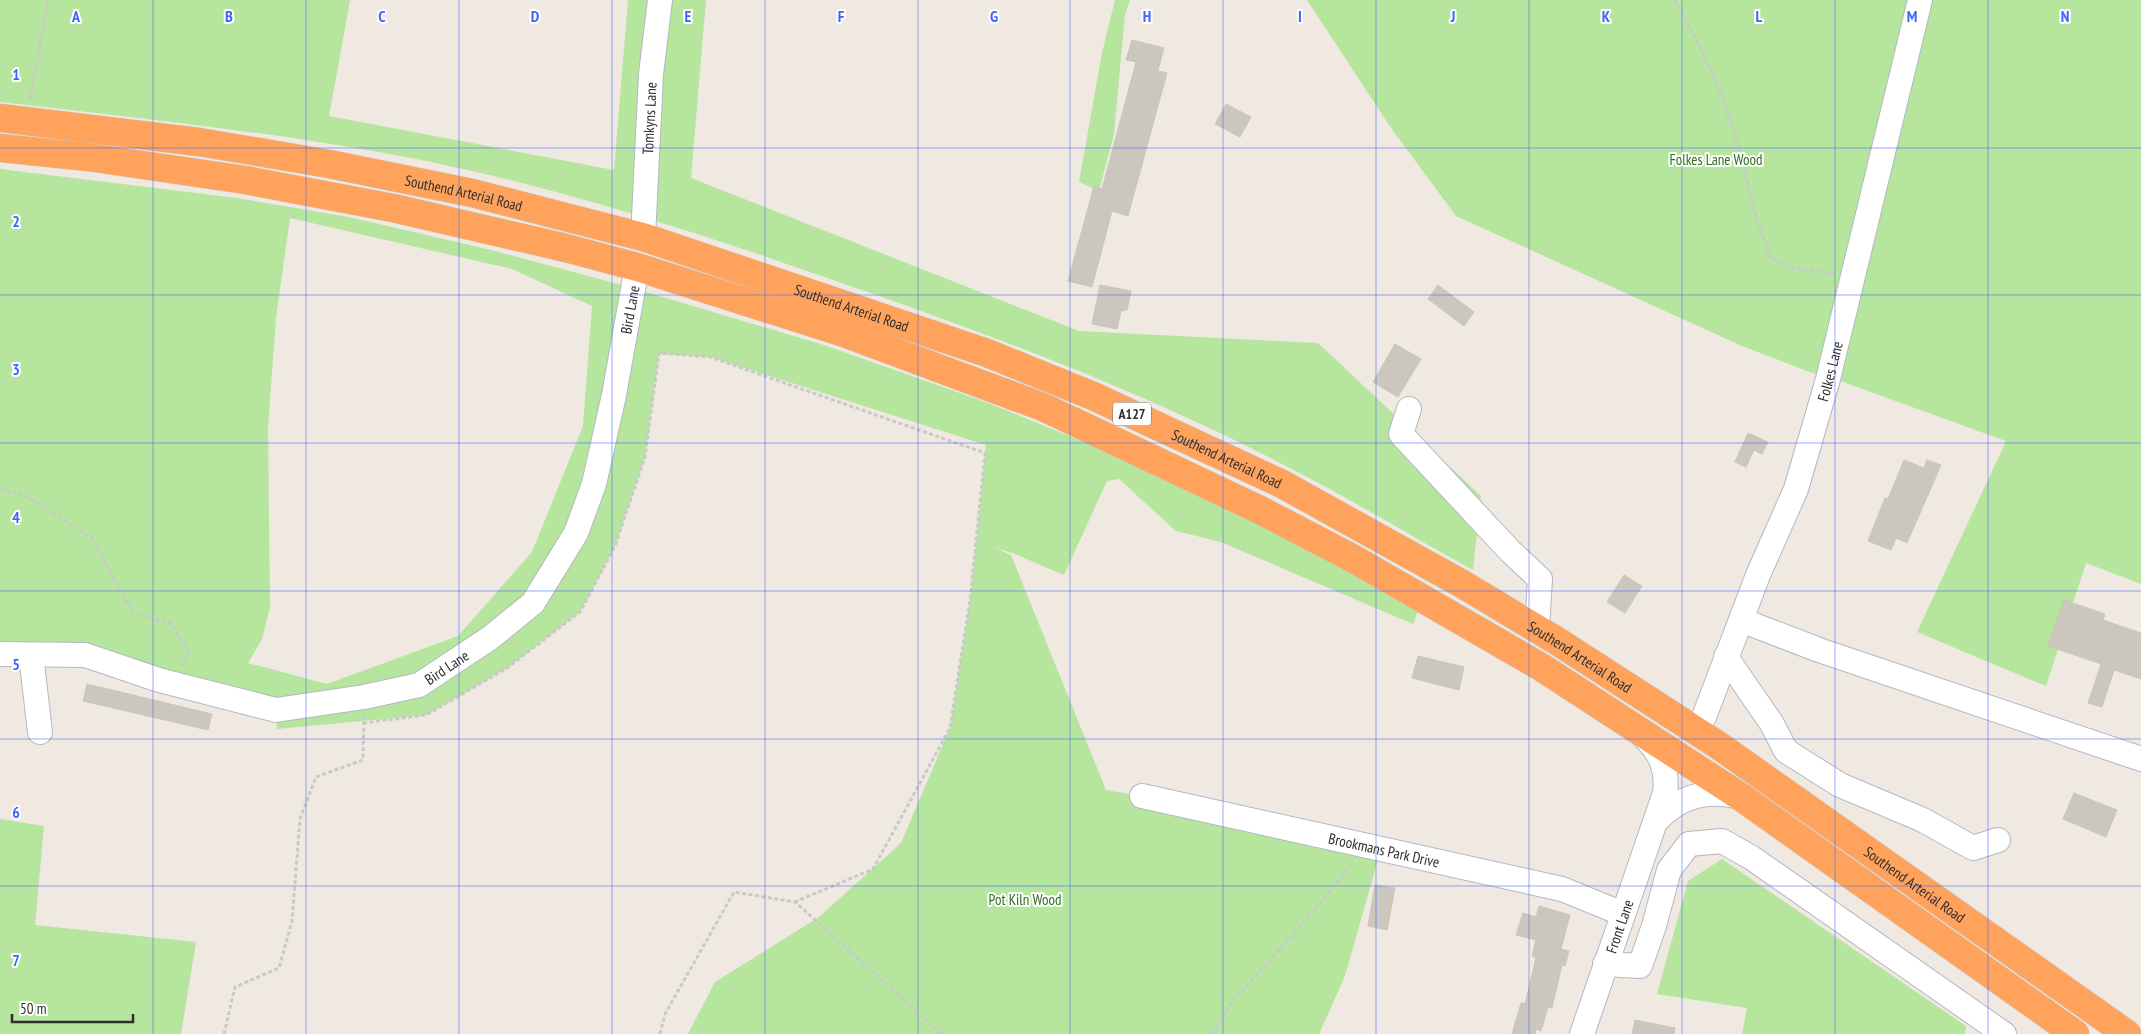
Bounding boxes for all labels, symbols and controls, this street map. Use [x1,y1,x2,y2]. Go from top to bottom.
text: A [71,6,81,26]
text: B [225,6,233,26]
text: C [378,6,386,26]
text: D [531,6,540,26]
text: E [685,6,692,26]
text: F [838,6,845,26]
text: G [990,6,998,26]
text: H [1143,6,1151,26]
text: I [1298,6,1302,26]
text: J [1450,6,1455,26]
text: K [1602,6,1611,26]
text: L [1756,6,1763,26]
text: M [1907,6,1917,26]
text: N [2061,6,2069,26]
text: 1 [12,64,20,84]
street label: Tomkyns Lane [638,81,660,155]
park label: Folkes Lane Wood [1669,150,1763,169]
street label: Southend Arterial Road [403,170,524,215]
text: 2 [12,211,20,231]
street label: Southend Arterial Road [792,279,911,336]
street label: Bird Lane [616,284,643,335]
street label: Folkes Lane [1813,339,1846,403]
text: 3 [12,359,20,379]
road number: A127 [1113,402,1151,426]
street label: Southend Arterial Road [1169,424,1285,492]
text: 4 [12,507,20,527]
street label: Southend Arterial Road [1524,616,1636,696]
street label: Bird Lane [421,645,472,688]
text: 5 [12,654,20,674]
text: 6 [12,802,20,822]
street label: Brookmans Park Drive [1327,828,1441,871]
street label: Southend Arterial Road [1860,842,1969,926]
park label: Pot Kiln Wood [989,890,1061,909]
street label: Front Lane [1601,897,1637,956]
text: 7 [12,950,20,970]
scale bar [12,992,134,1024]
text: 50 m [20,999,46,1018]

